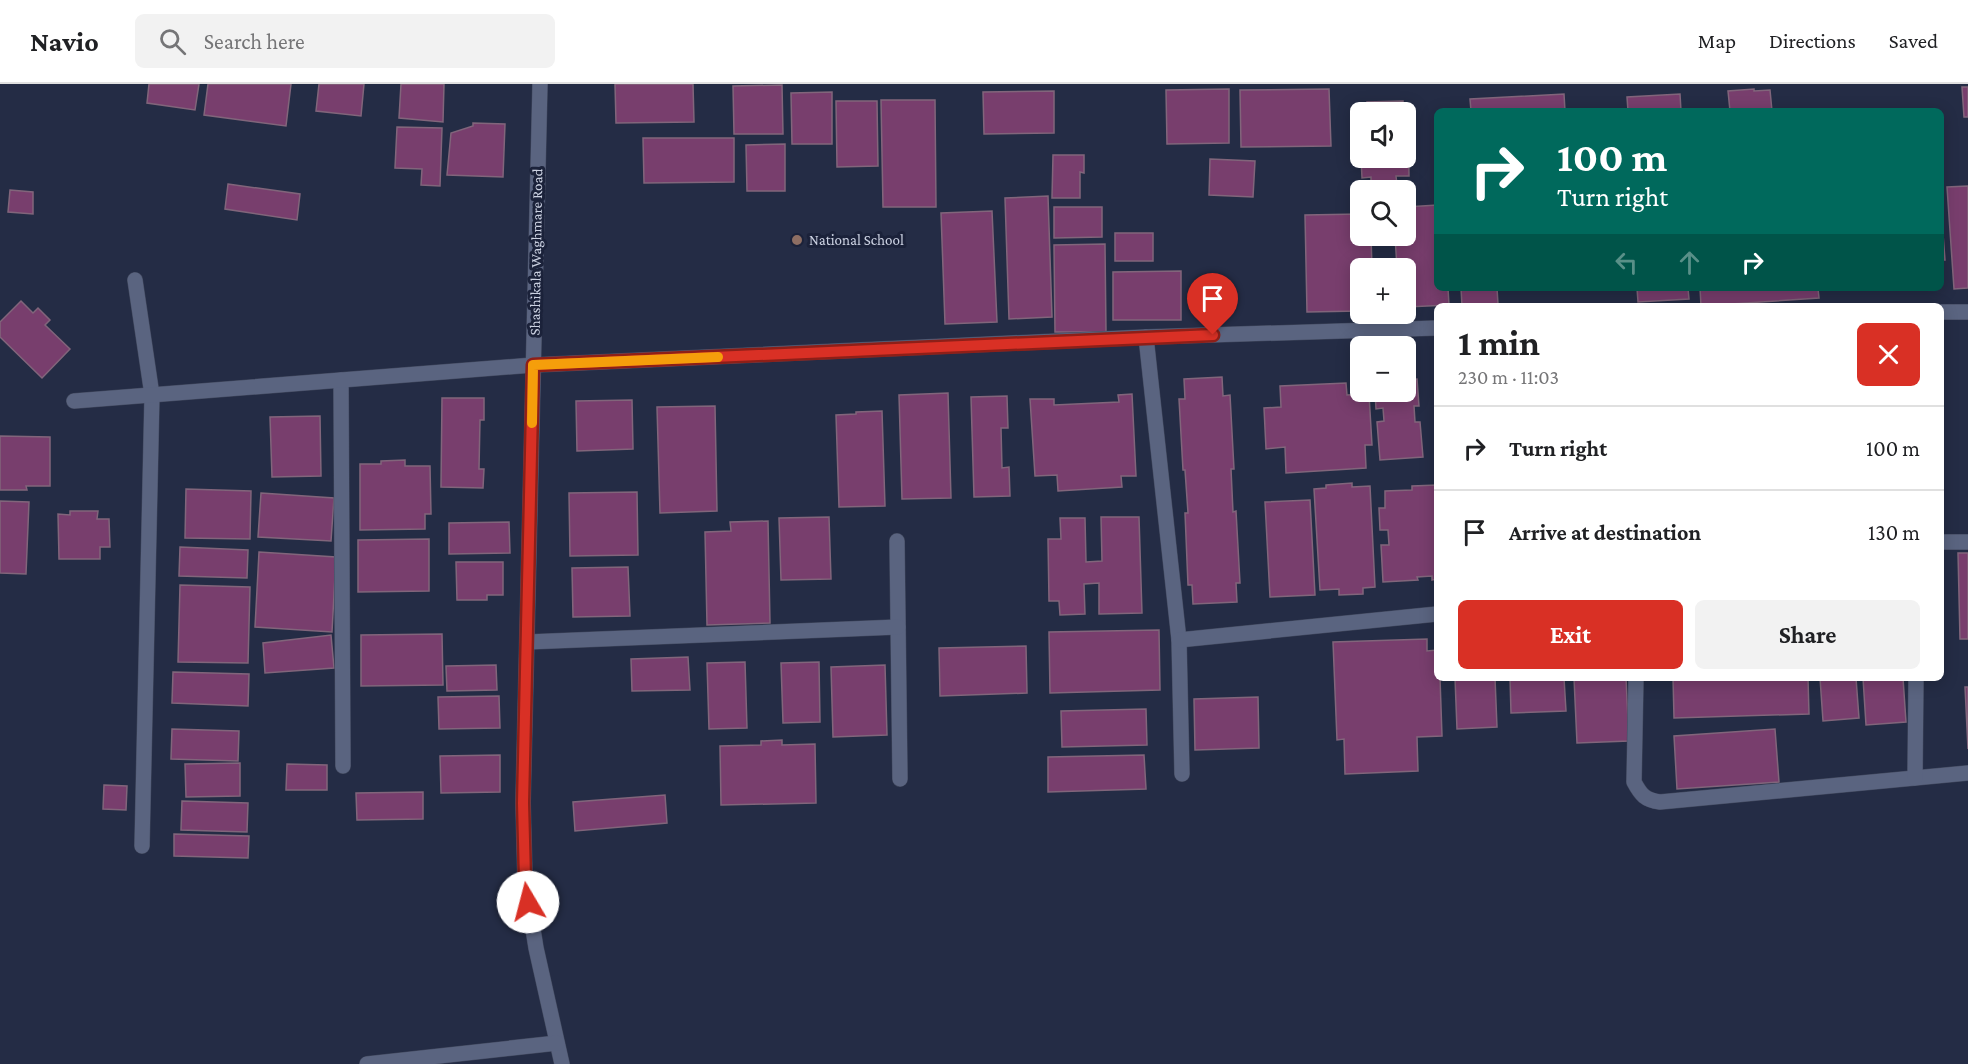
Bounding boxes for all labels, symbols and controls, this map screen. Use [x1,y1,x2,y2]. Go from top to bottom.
search box [135,14,555,68]
icon: search [156,25,189,58]
text: Navio [30,26,99,57]
text: Search here [204,29,305,54]
text: Map [1698,29,1736,53]
text: Directions [1769,29,1856,53]
text: Saved [1889,29,1938,53]
map controls [1350,102,1416,402]
button: sound [1350,102,1416,168]
icon: right [1458,132,1536,210]
text: 100 m [1557,133,1667,180]
street label: Shashikala Waghmare Road [527,168,546,336]
button: search [1350,180,1416,246]
text: Turn right [1557,182,1668,212]
place label: National School [809,232,904,248]
marker: National School [790,233,804,247]
icon: left [1610,246,1643,279]
icon: ahead [1673,246,1706,279]
icon: right [1736,246,1769,279]
button: + [1350,258,1416,324]
pin [1187,273,1238,335]
icon: arrive [1196,282,1229,315]
text: 1 min [1458,323,1540,363]
button: close [1857,323,1920,386]
button: − [1350,336,1416,402]
text: 230 m · 11:03 [1458,366,1559,388]
icon: right [1458,432,1491,465]
text: Turn right [1509,436,1607,461]
text: 100 m [1866,436,1920,461]
icon: arrive [1458,516,1491,549]
text: Arrive at destination [1509,520,1701,545]
text: 130 m [1868,520,1920,545]
button: Exit [1458,600,1683,669]
button: Share [1695,600,1920,669]
position arrow [496,870,560,934]

